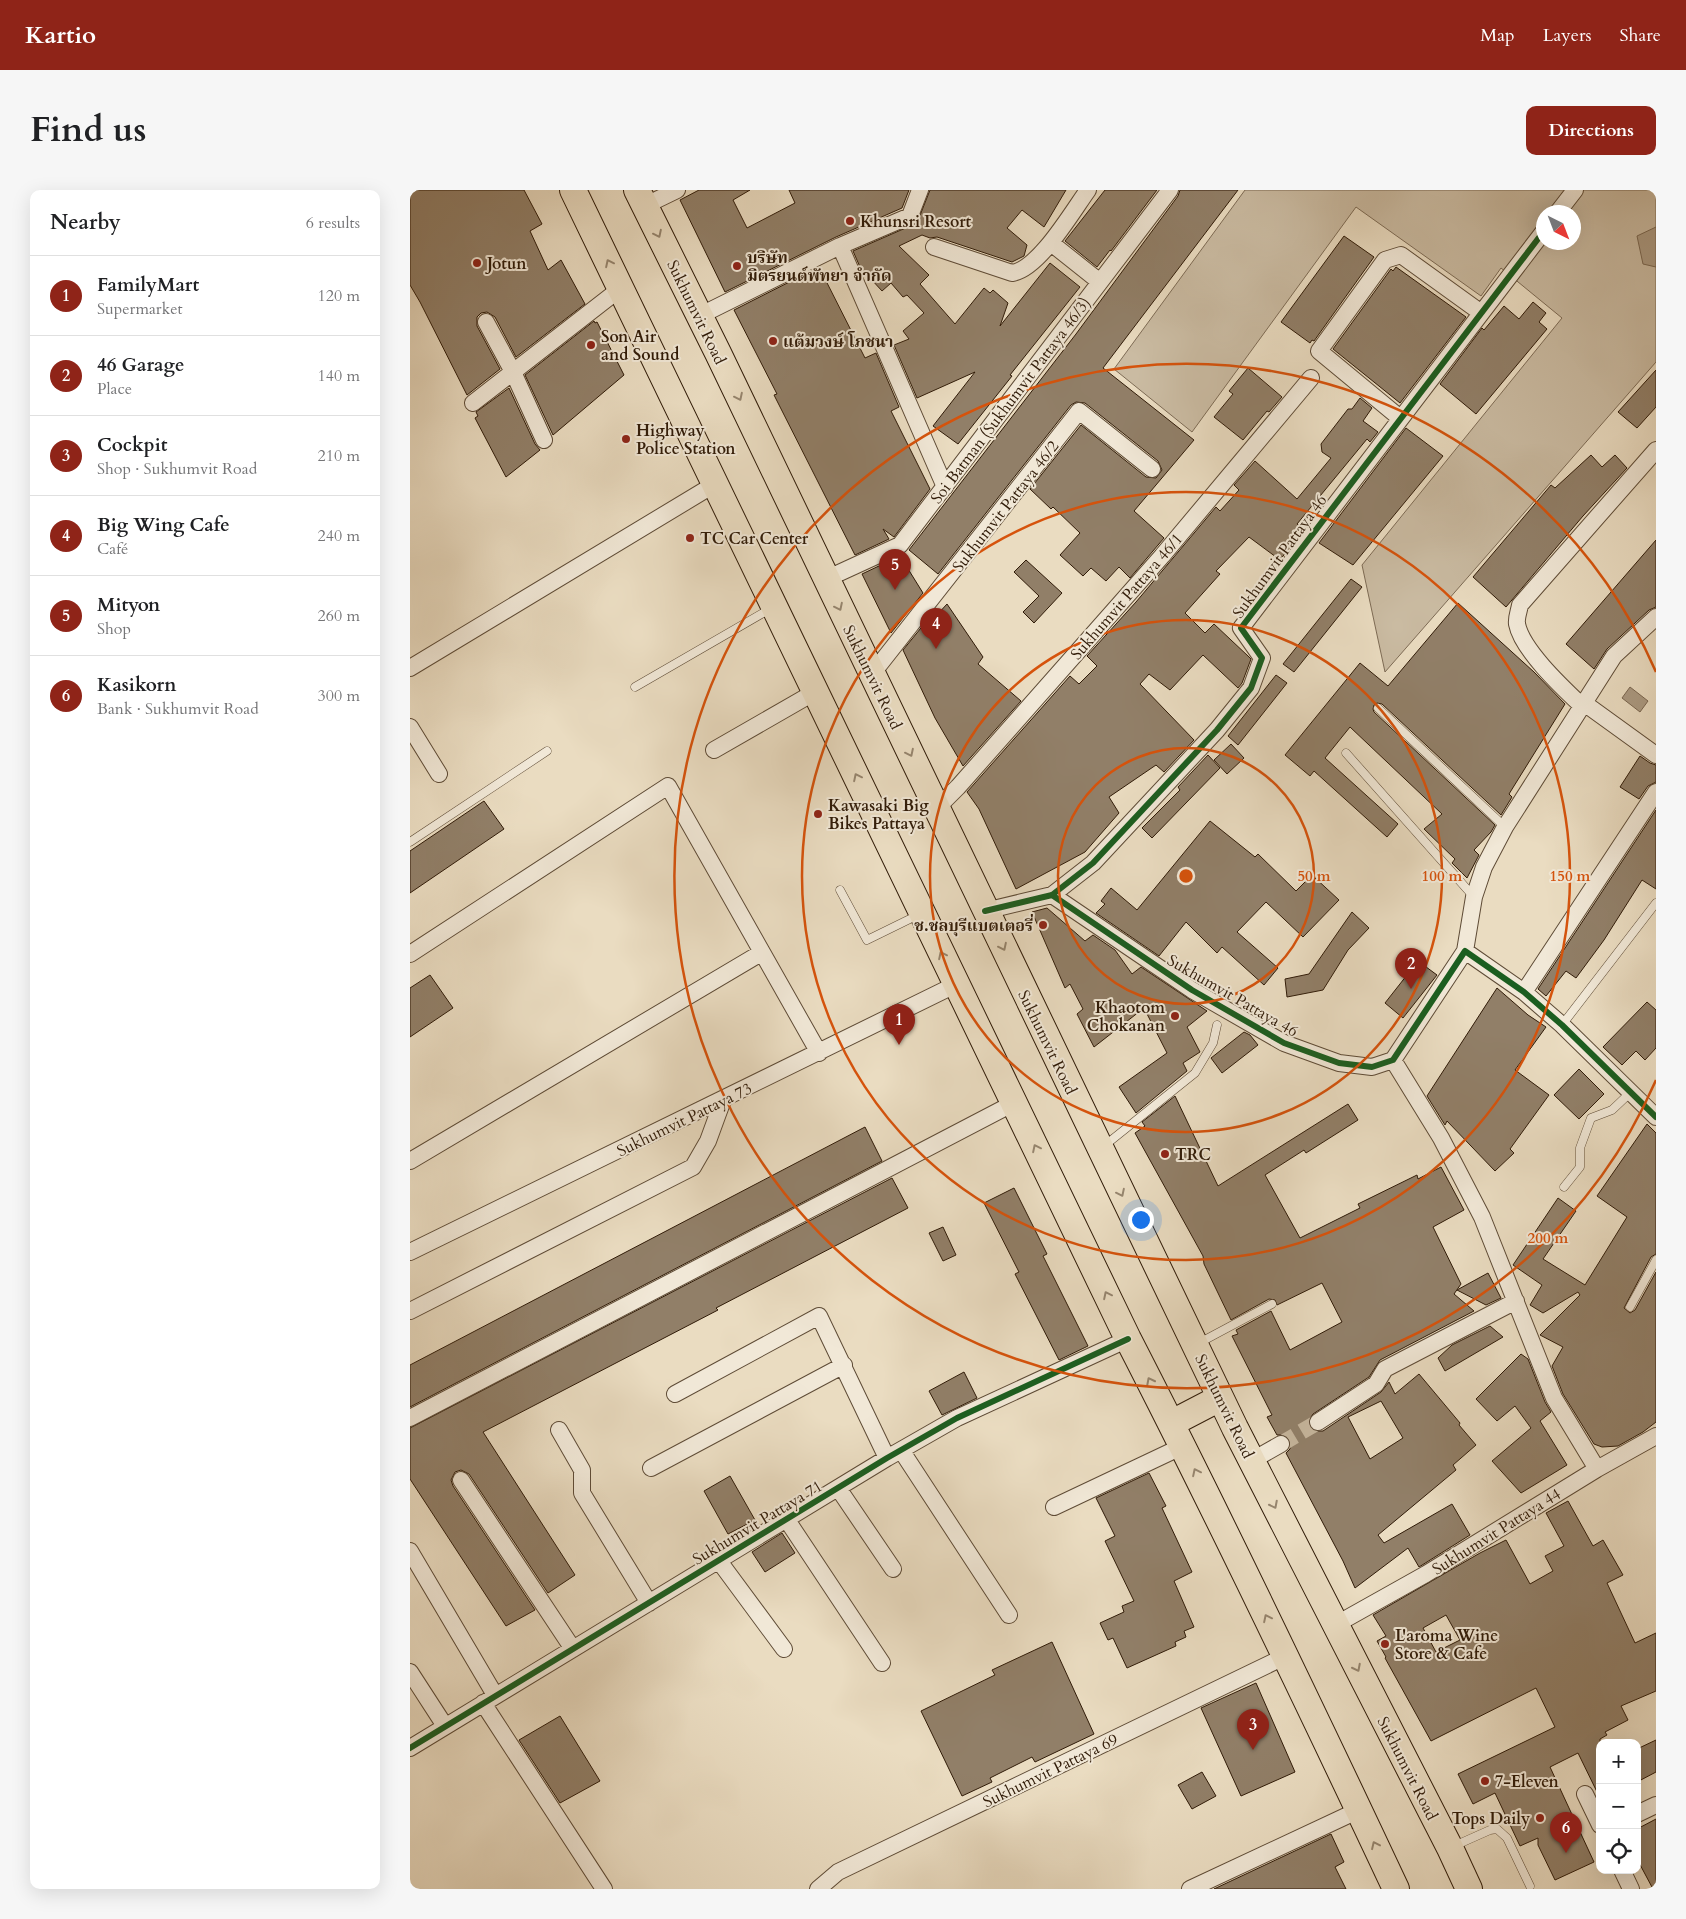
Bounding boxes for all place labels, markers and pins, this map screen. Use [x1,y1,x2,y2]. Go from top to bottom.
place label: Khunsri Resort [860,211,972,233]
marker: Khunsri Resort [844,215,856,227]
place label: บริษัท มิตรยนต์พัทยา จำกัด [747,247,892,287]
place label: Jotun [485,253,527,275]
marker: Jotun [471,257,483,269]
marker: บริษัท มิตรยนต์พัทยา จำกัด [731,260,743,272]
place label: Son Air and Sound [601,326,679,366]
place label: แต้มวงษ์ โภชนา [783,331,893,353]
marker: แต้มวงษ์ โภชนา [767,335,779,347]
marker: Son Air and Sound [585,339,597,351]
place label: Highway Police Station [636,420,736,460]
marker: Highway Police Station [620,433,632,445]
place label: TC Car Center [700,528,809,550]
marker: TC Car Center [684,532,696,544]
pin: 5 [879,549,911,590]
pin: 4 [920,608,952,649]
place label: Kawasaki Big Bikes Pattaya [828,795,929,835]
marker: Kawasaki Big Bikes Pattaya [812,808,824,820]
centre of rings [1177,867,1195,885]
place label: ช.ชลบุรีแบตเตอรี่ [914,914,1034,937]
marker: ช.ชลบุรีแบตเตอรี่ [1037,919,1049,931]
pin: 2 [1395,948,1427,989]
place label: Khaotom Chokanan [1087,997,1166,1037]
pin: 1 [883,1004,915,1045]
marker: Khaotom Chokanan [1169,1010,1181,1022]
place label: TRC [1175,1144,1211,1166]
marker: TRC [1159,1148,1171,1160]
place label: L'aroma Wine Store & Cafe [1395,1625,1498,1665]
marker: L'aroma Wine Store & Cafe [1379,1638,1391,1650]
pin: 3 [1237,1709,1269,1750]
place label: 7-Eleven [1495,1771,1559,1793]
marker: 7-Eleven [1479,1775,1491,1787]
place label: Tops Daily [1452,1808,1530,1830]
marker: Tops Daily [1534,1812,1546,1824]
pin: 6 [1550,1812,1582,1853]

